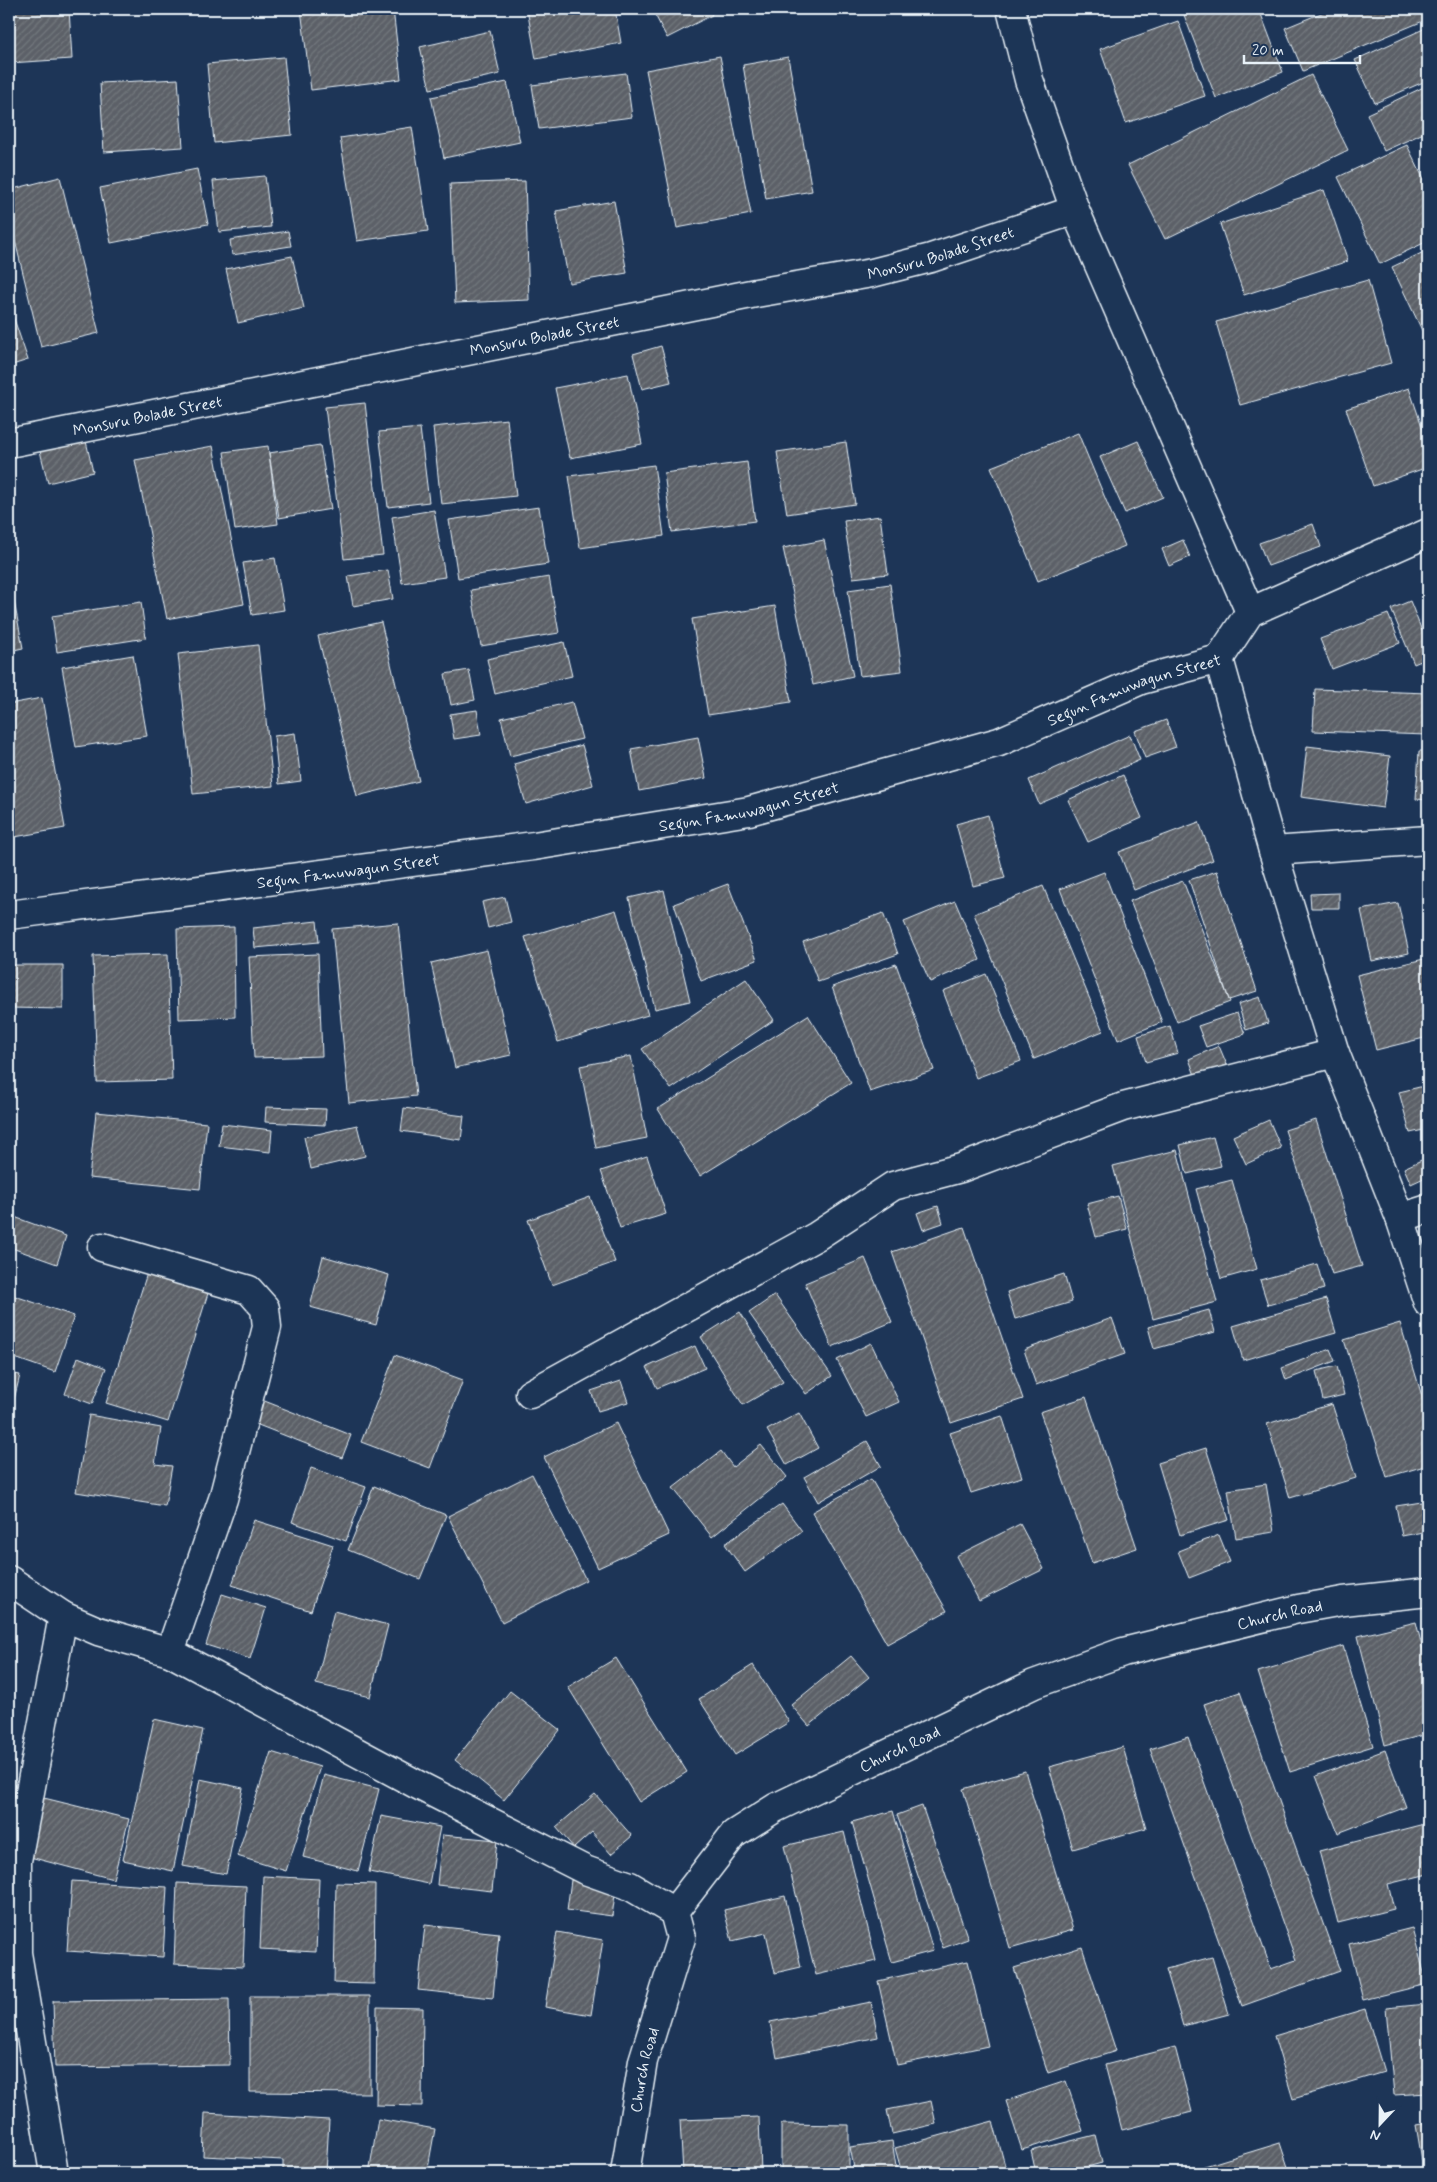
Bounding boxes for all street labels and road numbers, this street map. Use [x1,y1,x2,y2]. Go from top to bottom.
street label: Monsuru Bolade Street [865,222,1017,286]
street label: Monsuru Bolade Street [468,312,621,362]
street label: Monsuru Bolade Street [71,391,224,442]
street label: Segun Famuwagun Street [1044,650,1224,732]
street label: Segun Famuwagun Street [657,778,842,838]
street label: Segun Famuwagun Street [256,849,441,894]
street label: Church Road [1235,1596,1324,1636]
street label: Church Road [856,1722,944,1778]
street label: Church Road [626,2025,665,2114]

